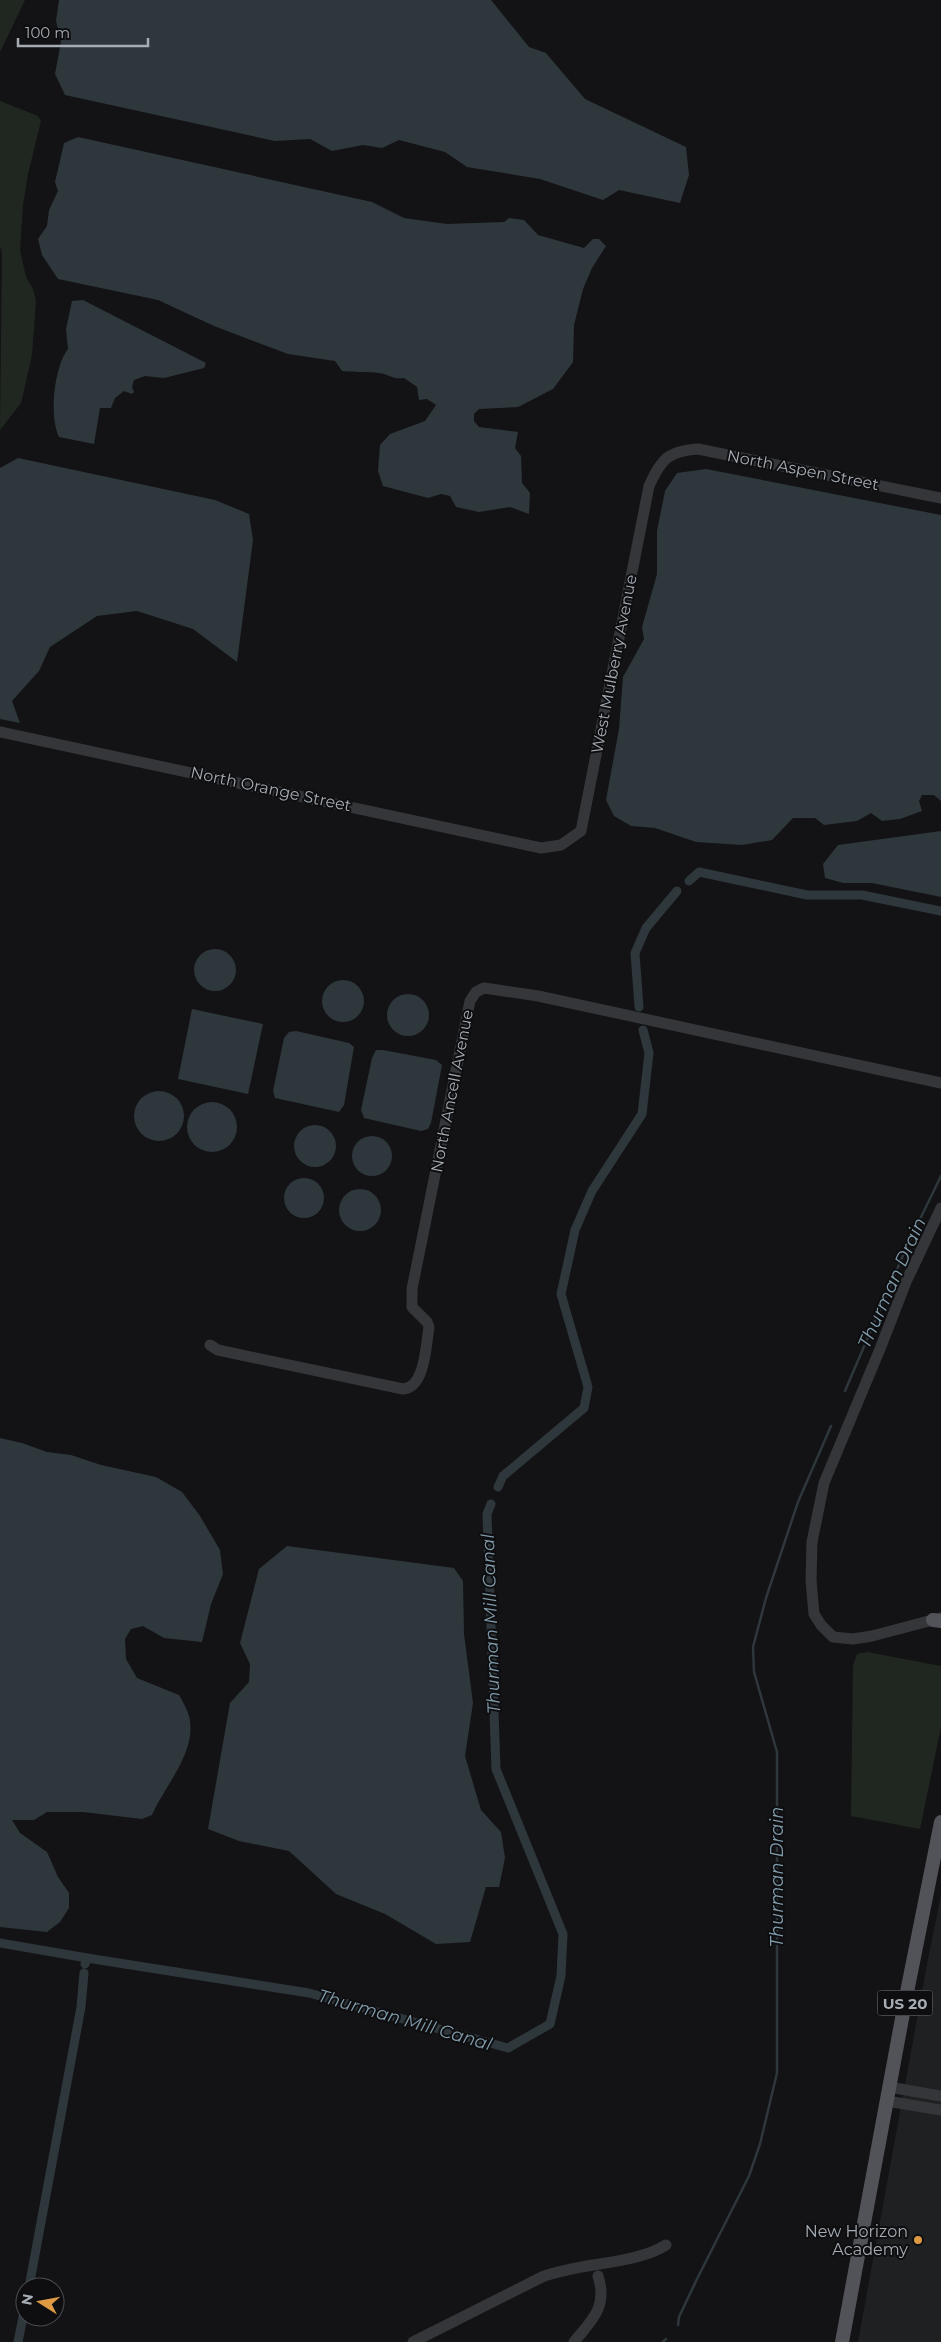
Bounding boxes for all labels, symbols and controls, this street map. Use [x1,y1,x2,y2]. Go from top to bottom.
scale bar [18,15,148,47]
text: 100 m [25,23,70,42]
street label: North Aspen Street [725,446,881,494]
street label: West Mulberry Avenue [587,573,641,755]
street label: North Orange Street [189,763,354,815]
street label: North Ancell Avenue [427,1008,477,1174]
water label: Thurman Drain [853,1214,931,1352]
water label: Thurman Mill Canal [477,1533,505,1714]
water label: Thurman Drain [766,1807,788,1947]
water label: Thurman Mill Canal [315,1985,495,2055]
road number: US 20 [878,1990,932,2016]
place label: New Horizon Academy [805,2222,908,2259]
marker: New Horizon Academy [912,2234,924,2246]
north arrow [15,2277,65,2327]
text: N [17,2292,37,2307]

